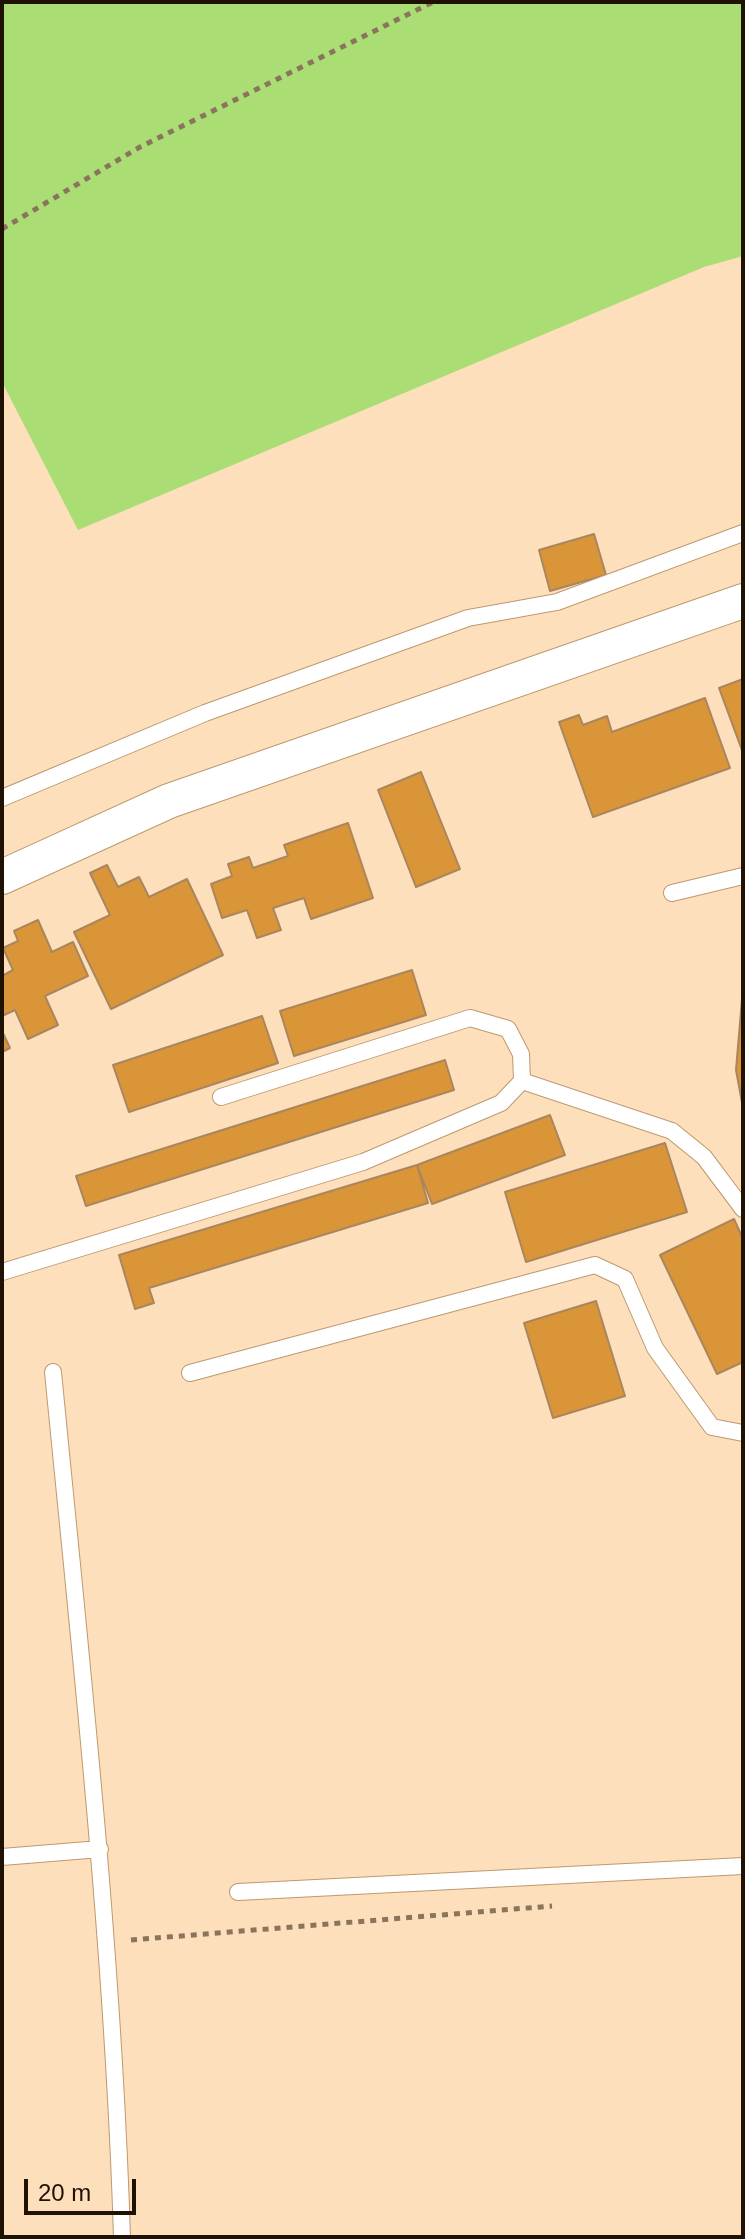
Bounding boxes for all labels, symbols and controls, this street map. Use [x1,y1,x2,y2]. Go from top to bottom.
scale bar [28,2163,140,2213]
text: 20 m [38,2179,91,2206]

